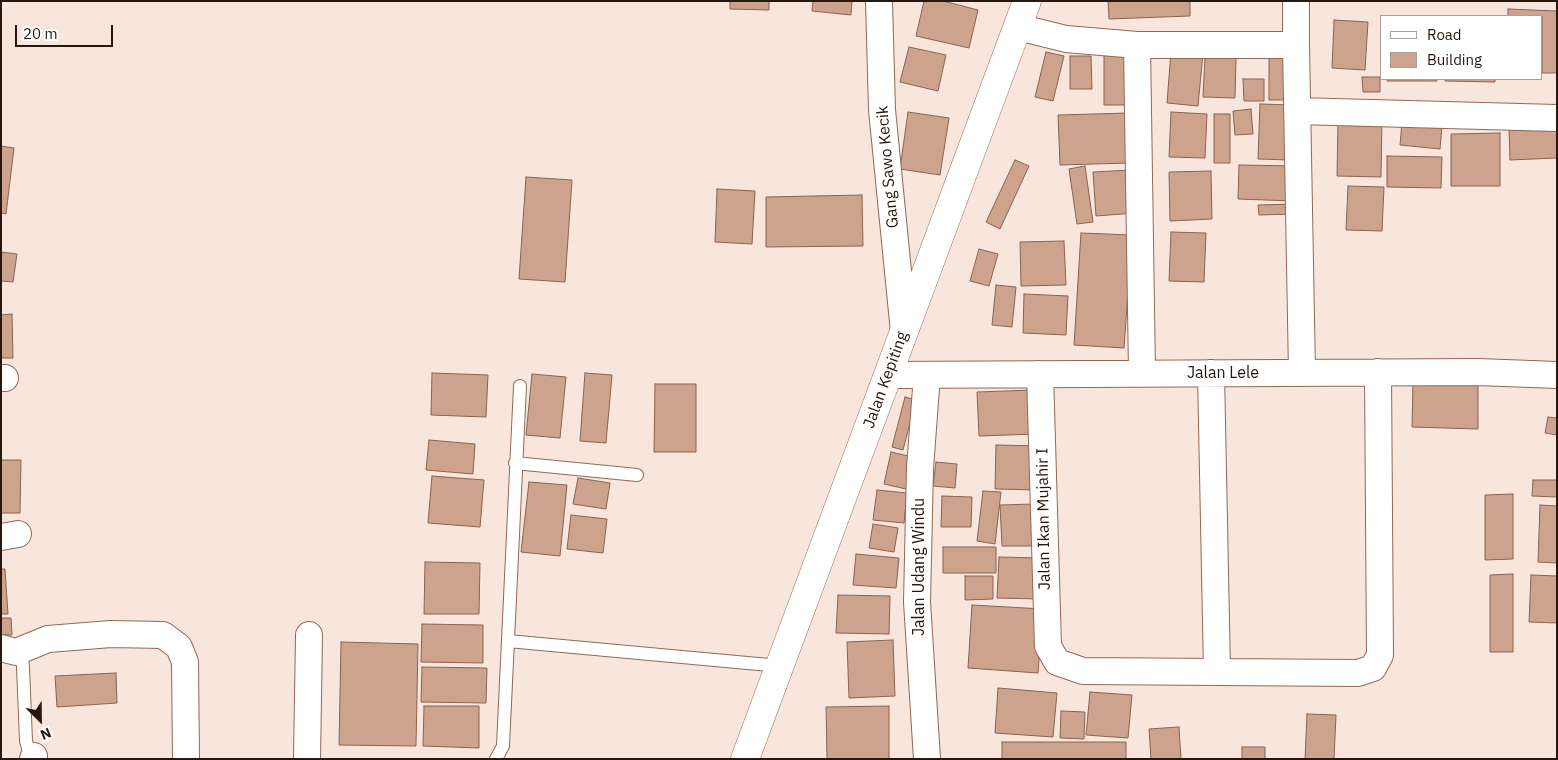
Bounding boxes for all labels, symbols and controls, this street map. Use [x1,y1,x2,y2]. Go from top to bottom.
scale bar [18,15,115,47]
legend [1380,15,1543,80]
text: 20 m [23,24,58,43]
text: Road [1427,25,1462,44]
text: Building [1427,50,1482,69]
street label: Gang Sawo Kecik [873,105,903,229]
street label: Jalan Kepiting [860,329,912,431]
street label: Jalan Lele [1187,363,1259,383]
street label: Jalan Ikan Mujahir I [1033,448,1055,590]
street label: Jalan Udang Windu [909,498,929,636]
north arrow [15,695,65,745]
text: N [38,724,54,744]

